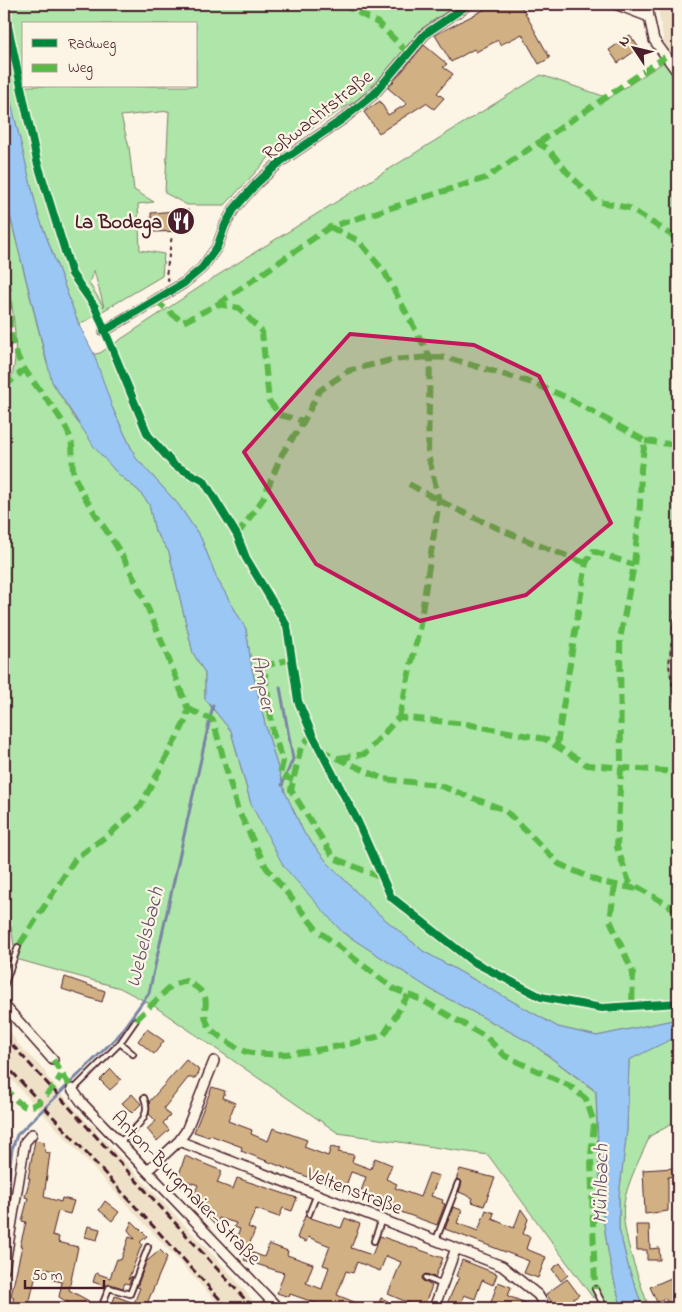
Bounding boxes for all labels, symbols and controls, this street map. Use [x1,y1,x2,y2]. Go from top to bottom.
legend [22,22,198,88]
north arrow [610,22,660,72]
text: N [613,32,636,51]
text: Radweg [68,33,116,56]
text: Weg [68,57,93,80]
street label: Roßwachtstraße [257,63,380,169]
restaurant icon: La Bodega [166,206,196,236]
place label: La Bodega [75,209,162,239]
water label: Amper [242,653,283,716]
water label: Webelsbach [119,883,173,991]
street label: Anton-Burgmaier-Straße [103,1105,267,1273]
water label: Mühlbach [586,1143,618,1224]
street label: Veltenstraße [301,1160,406,1224]
scale bar [25,1257,104,1289]
text: 50 m [32,1265,63,1287]

